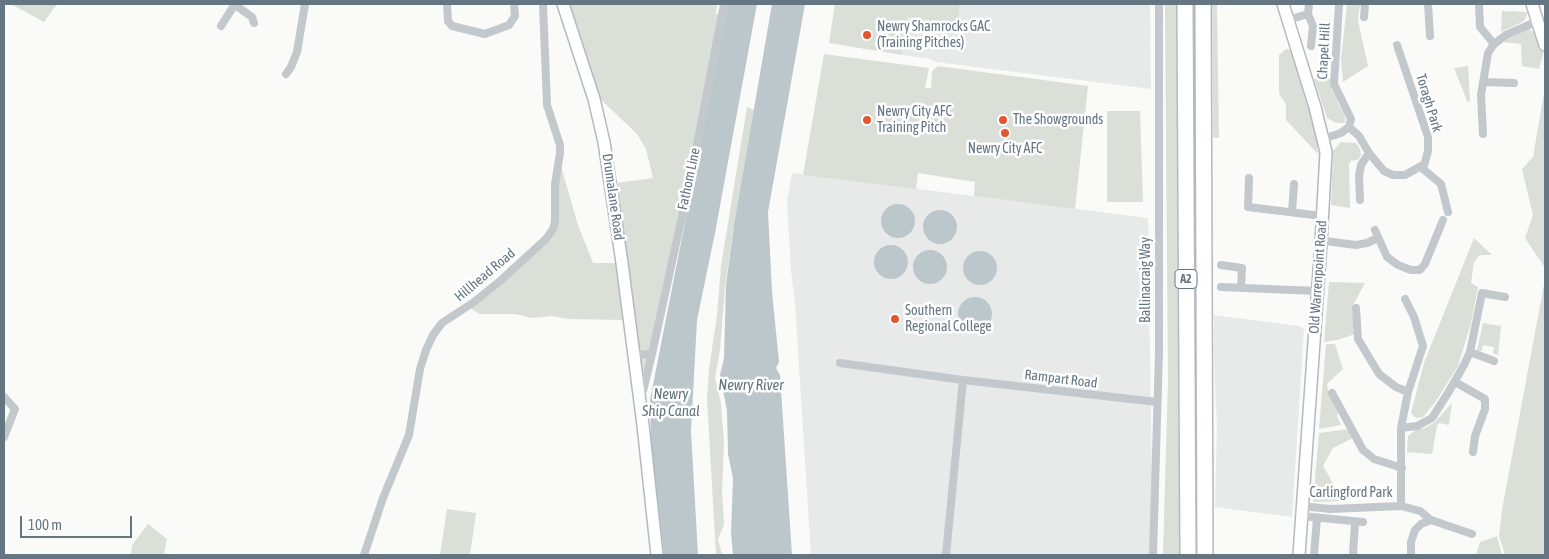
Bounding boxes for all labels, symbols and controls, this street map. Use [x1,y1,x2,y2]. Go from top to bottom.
place label: Newry Shamrocks GAC (Training Pitches) [877,19,990,52]
street label: Chapel Hill [1314,22,1334,80]
marker: Newry Shamrocks GAC (Training Pitches) [861,29,873,41]
street label: Toragh Park [1412,72,1446,134]
place label: Newry City AFC Training Pitch [877,104,952,136]
place label: The Showgrounds [1013,112,1103,128]
marker: Newry City AFC Training Pitch [861,114,873,126]
marker: The Showgrounds [997,114,1009,126]
marker: Newry City AFC [999,127,1011,139]
place label: Newry City AFC [968,141,1042,157]
street label: Fathom Line [674,146,704,212]
street label: Drumalane Road [599,153,627,241]
street label: Old Warrenpoint Road [1306,220,1330,334]
street label: Ballinacraig Way [1138,237,1154,323]
street label: Hillhead Road [451,245,519,305]
road number: A2 [1175,270,1197,288]
place label: Southern Regional College [905,303,992,336]
marker: Southern Regional College [889,313,901,325]
street label: Rampart Road [1024,366,1098,392]
water label: Newry River [718,376,784,394]
water label: Newry Ship Canal [642,385,700,420]
street label: Carlingford Park [1309,485,1393,501]
scale bar [22,506,135,538]
text: 100 m [28,516,62,533]

